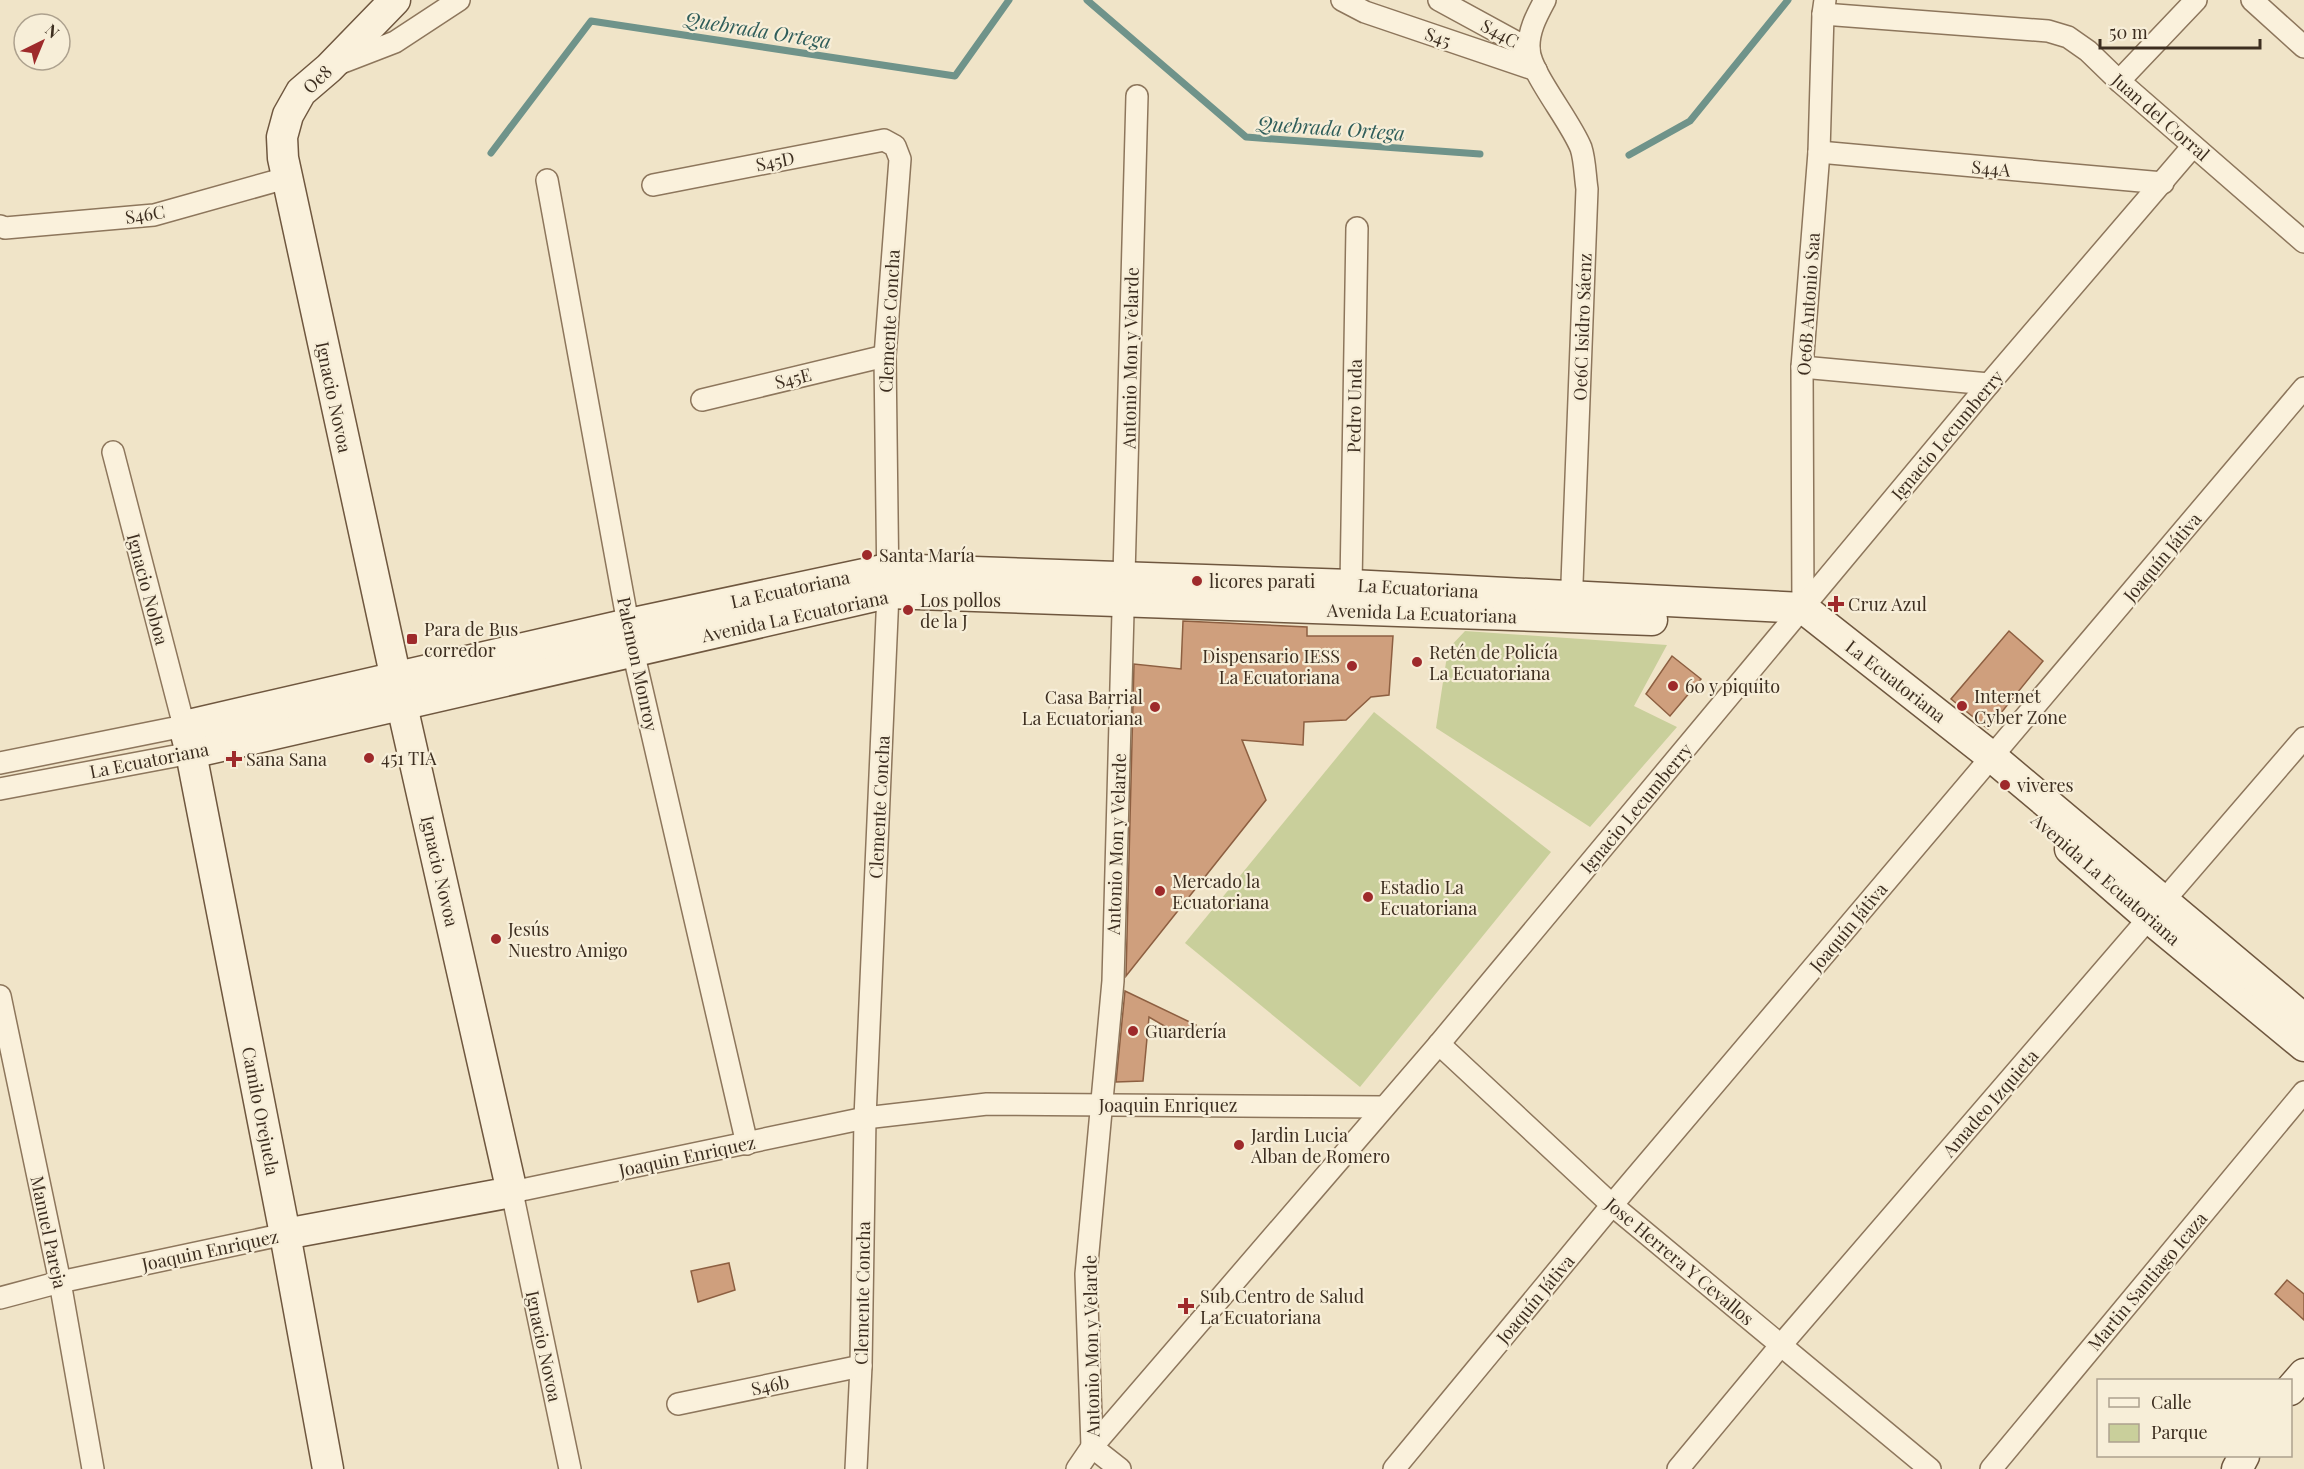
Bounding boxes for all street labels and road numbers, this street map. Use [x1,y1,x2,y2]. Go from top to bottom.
street label: S44C [1477,13,1523,53]
street label: S45 [1422,21,1454,53]
street label: Oe8 [297,59,337,99]
street label: Juan del Corral [2106,67,2215,166]
street label: S45D [754,145,796,177]
street label: S44A [1971,154,2012,182]
street label: S46C [123,199,167,229]
street label: Oe6B Antonio Saa [1791,232,1825,376]
street label: Clemente Concha [873,249,905,393]
street label: Oe6C Isidro Sáenz [1567,253,1597,401]
street label: Antonio Mon y Velarde [1116,267,1144,450]
street label: Ignacio Novoa [311,339,358,455]
street label: Pedro Unda [1341,359,1367,453]
street label: S45E [772,362,814,394]
street label: Ignacio Lecumberry [1885,365,2009,505]
street label: Joaquín Játiva [2117,507,2206,607]
street label: Ignacio Noboa [122,530,174,648]
street label: La Ecuatoriana [728,565,852,613]
street label: La Ecuatoriana [1357,573,1479,603]
street label: Avenida La Ecuatoriana [699,585,890,648]
street label: Palemon Monroy [612,595,664,733]
street label: Avenida La Ecuatoriana [1326,598,1517,628]
street label: La Ecuatoriana [1841,634,1951,728]
street label: Clemente Concha [863,735,895,879]
street label: La Ecuatoriana [87,737,211,783]
street label: Ignacio Lecumberry [1574,738,1698,878]
street label: Antonio Mon y Velarde [1101,753,1131,936]
street label: Avenida La Ecuatoriana [2026,807,2186,950]
street label: Ignacio Novoa [416,813,464,929]
street label: Joaquín Játiva [1803,877,1892,977]
street label: Amadeo Izquieta [1936,1044,2043,1163]
street label: Camilo Orejuela [237,1045,285,1177]
street label: Joaquin Enriquez [1098,1093,1237,1117]
street label: Joaquin Enriquez [616,1130,757,1182]
street label: Manuel Pareja [25,1174,73,1290]
street label: Jose Herrera Y Cevallos [1600,1191,1759,1330]
street label: Martin Santiago Icaza [2082,1207,2212,1355]
street label: Clemente Concha [849,1221,875,1365]
street label: Joaquin Enriquez [139,1224,280,1276]
street label: Joaquín Játiva [1490,1249,1579,1349]
street label: Antonio Mon y Velarde [1077,1255,1105,1438]
street label: Ignacio Novoa [521,1288,568,1404]
street label: S46b [749,1369,791,1401]

